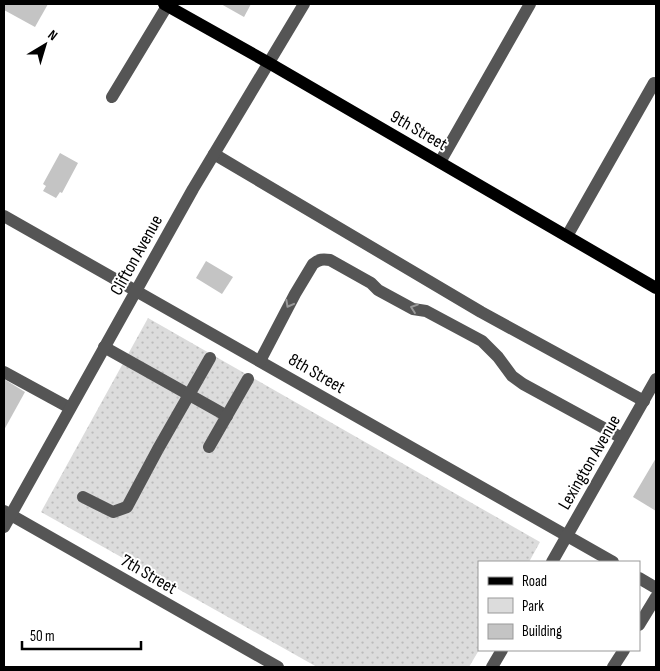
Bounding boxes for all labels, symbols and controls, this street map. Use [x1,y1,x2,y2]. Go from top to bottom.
north arrow [20,20,70,70]
text: N [45,26,61,44]
street label: 9th Street [387,106,451,155]
street label: Clifton Avenue [106,211,167,299]
one-way arrow [286,299,296,308]
one-way arrow [410,304,419,314]
street label: 8th Street [285,349,349,398]
street label: Lexington Avenue [554,411,625,513]
street label: 7th Street [117,550,181,599]
legend [478,561,640,651]
text: Road [522,572,547,591]
text: Park [522,597,544,616]
scale bar [22,618,141,650]
text: Building [522,622,562,641]
text: 50 m [30,627,55,646]

